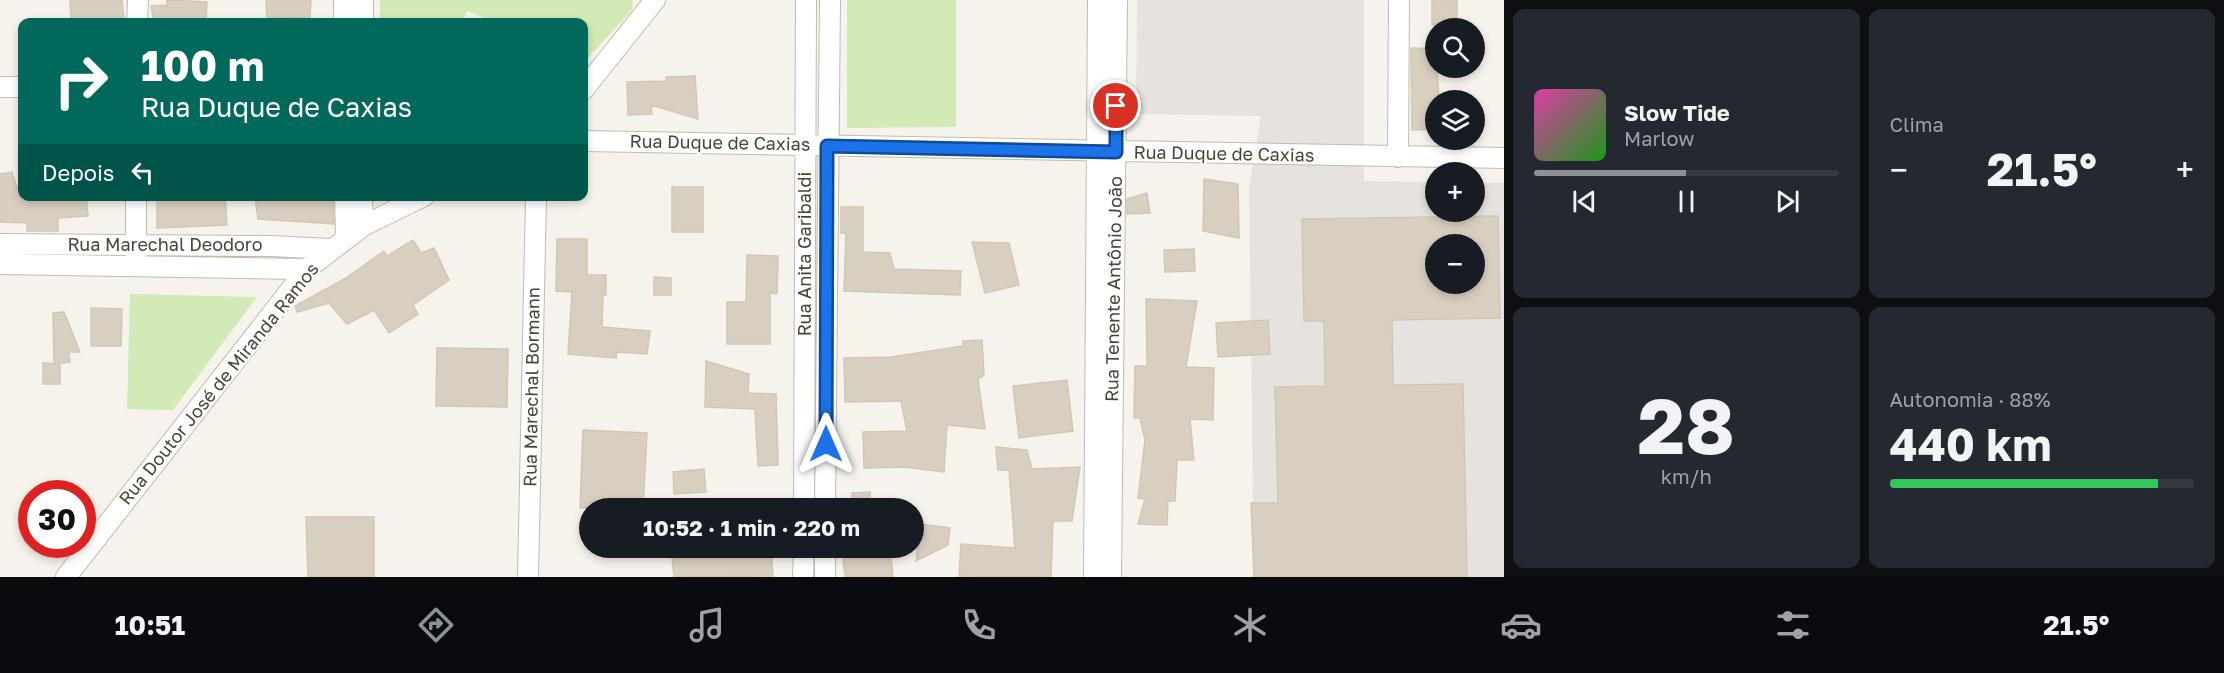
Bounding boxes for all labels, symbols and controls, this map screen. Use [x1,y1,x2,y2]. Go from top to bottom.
map controls [1425,18,1485,294]
button: search [1425,18,1485,78]
text: 100 m [141,40,264,90]
icon: right [42,42,120,120]
pin [1090,80,1141,131]
icon: arrive [1099,89,1132,122]
button: layers [1425,90,1485,150]
text: Rua Duque de Caxias [141,91,412,123]
text: Slow Tide [1624,99,1730,126]
text: Clima [1890,112,1944,136]
text: Marlow [1624,126,1695,150]
street label: Rua Duque de Caxias [629,129,811,155]
street label: Rua Duque de Caxias [1133,140,1315,166]
text: 21.5° [1987,142,2097,196]
text: − [1890,150,1908,189]
text: + [2176,150,2194,189]
icon: left [126,156,159,189]
text: Depois [42,159,114,186]
button: + [1425,162,1485,222]
street label: Rua Anita Garibaldi [793,172,815,336]
street label: Rua Tenente Antônio João [1100,176,1126,402]
icon: previous [1568,185,1601,218]
icon: pause [1670,185,1703,218]
icon: next [1771,185,1804,218]
street label: Rua Marechal Deodoro [67,233,263,255]
button: − [1425,234,1485,294]
street label: Rua Doutor José de Miranda Ramos [114,258,323,509]
street label: Rua Marechal Bormann [518,287,544,487]
text: 28 [1637,378,1735,471]
text: Autonomia · 88% [1890,387,2050,411]
position arrow [794,412,858,476]
text: 440 km [1890,417,2052,471]
text: km/h [1661,464,1712,488]
speed limit sign: 30 [18,480,96,558]
text: 10:52 · 1 min · 220 m [643,514,860,541]
icon: directions [415,604,457,646]
icon: music [686,604,728,646]
icon: phone [958,604,1000,646]
icon: climate [1229,604,1271,646]
icon: car [1500,604,1542,646]
icon: filters [1772,604,1814,646]
text: 10:51 [115,609,185,641]
text: 21.5° [2043,609,2109,641]

